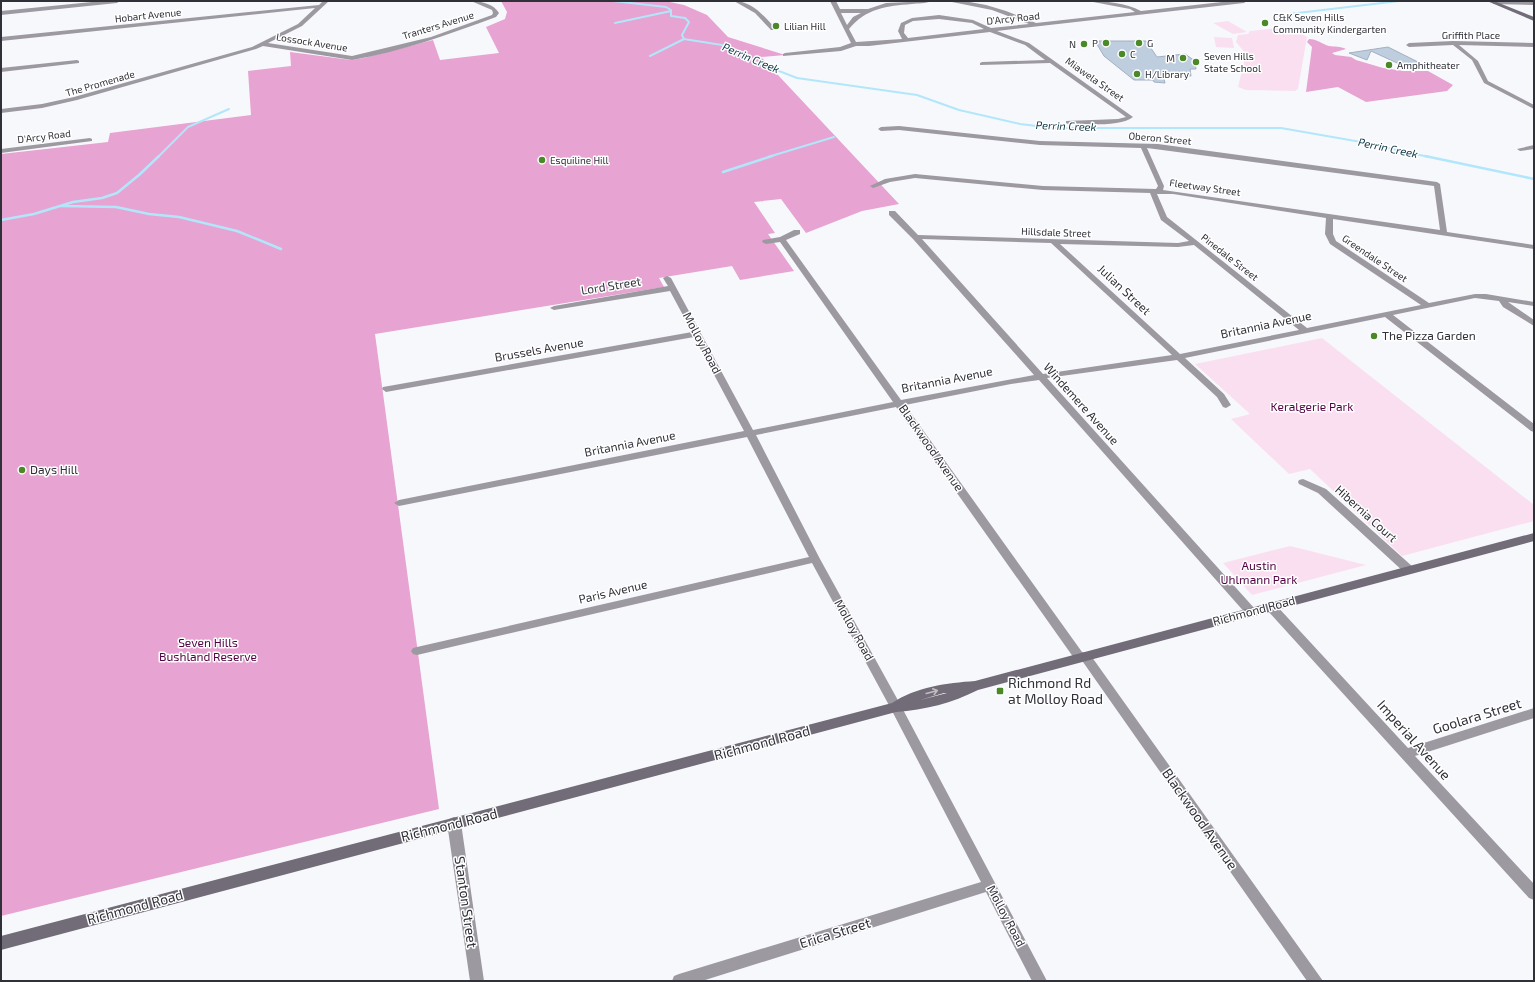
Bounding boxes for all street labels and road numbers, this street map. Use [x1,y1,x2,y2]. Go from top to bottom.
street label: Hobart Avenue [114,6,182,24]
street label: Tranters Avenue [401,8,475,42]
street label: D'Arcy Road [986,9,1040,27]
street label: Griffith Place [1442,29,1500,41]
street label: Lossock Avenue [275,30,349,54]
street label: Miawela Street [1063,54,1127,104]
street label: The Promenade [64,67,136,99]
street label: D'Arcy Road [17,127,71,145]
street label: Oberon Street [1128,129,1192,147]
street label: Fleetway Street [1169,176,1242,198]
street label: Hillsdale Street [1021,225,1091,239]
street label: Pinedale Street [1199,231,1261,283]
street label: Greendale Street [1340,232,1410,284]
street label: Julian Street [1095,261,1154,318]
street label: Lord Street [580,273,642,297]
street label: Britannia Avenue [1219,308,1312,340]
street label: Molloy Road [681,309,725,376]
street label: Brussels Avenue [493,334,584,364]
street label: Windemere Avenue [1041,360,1122,447]
street label: Britannia Avenue [900,363,994,395]
street label: Blackwood Avenue [897,401,967,493]
street label: Britannia Avenue [583,427,677,459]
street label: Hibernia Court [1333,482,1401,545]
street label: Paris Avenue [577,576,649,606]
street label: Richmond Road [1211,592,1296,628]
street label: Molloy Road [832,597,877,662]
street label: Goolara Street [1430,694,1523,737]
street label: Imperial Avenue [1374,696,1455,783]
street label: Richmond Road [712,722,812,764]
street label: Blackwood Avenue [1159,765,1242,873]
street label: Richmond Road [399,804,499,845]
street label: Stanton Street [452,855,481,949]
street label: Molloy Road [985,882,1029,949]
street label: Richmond Road [85,886,185,928]
street label: Erica Street [797,914,872,951]

